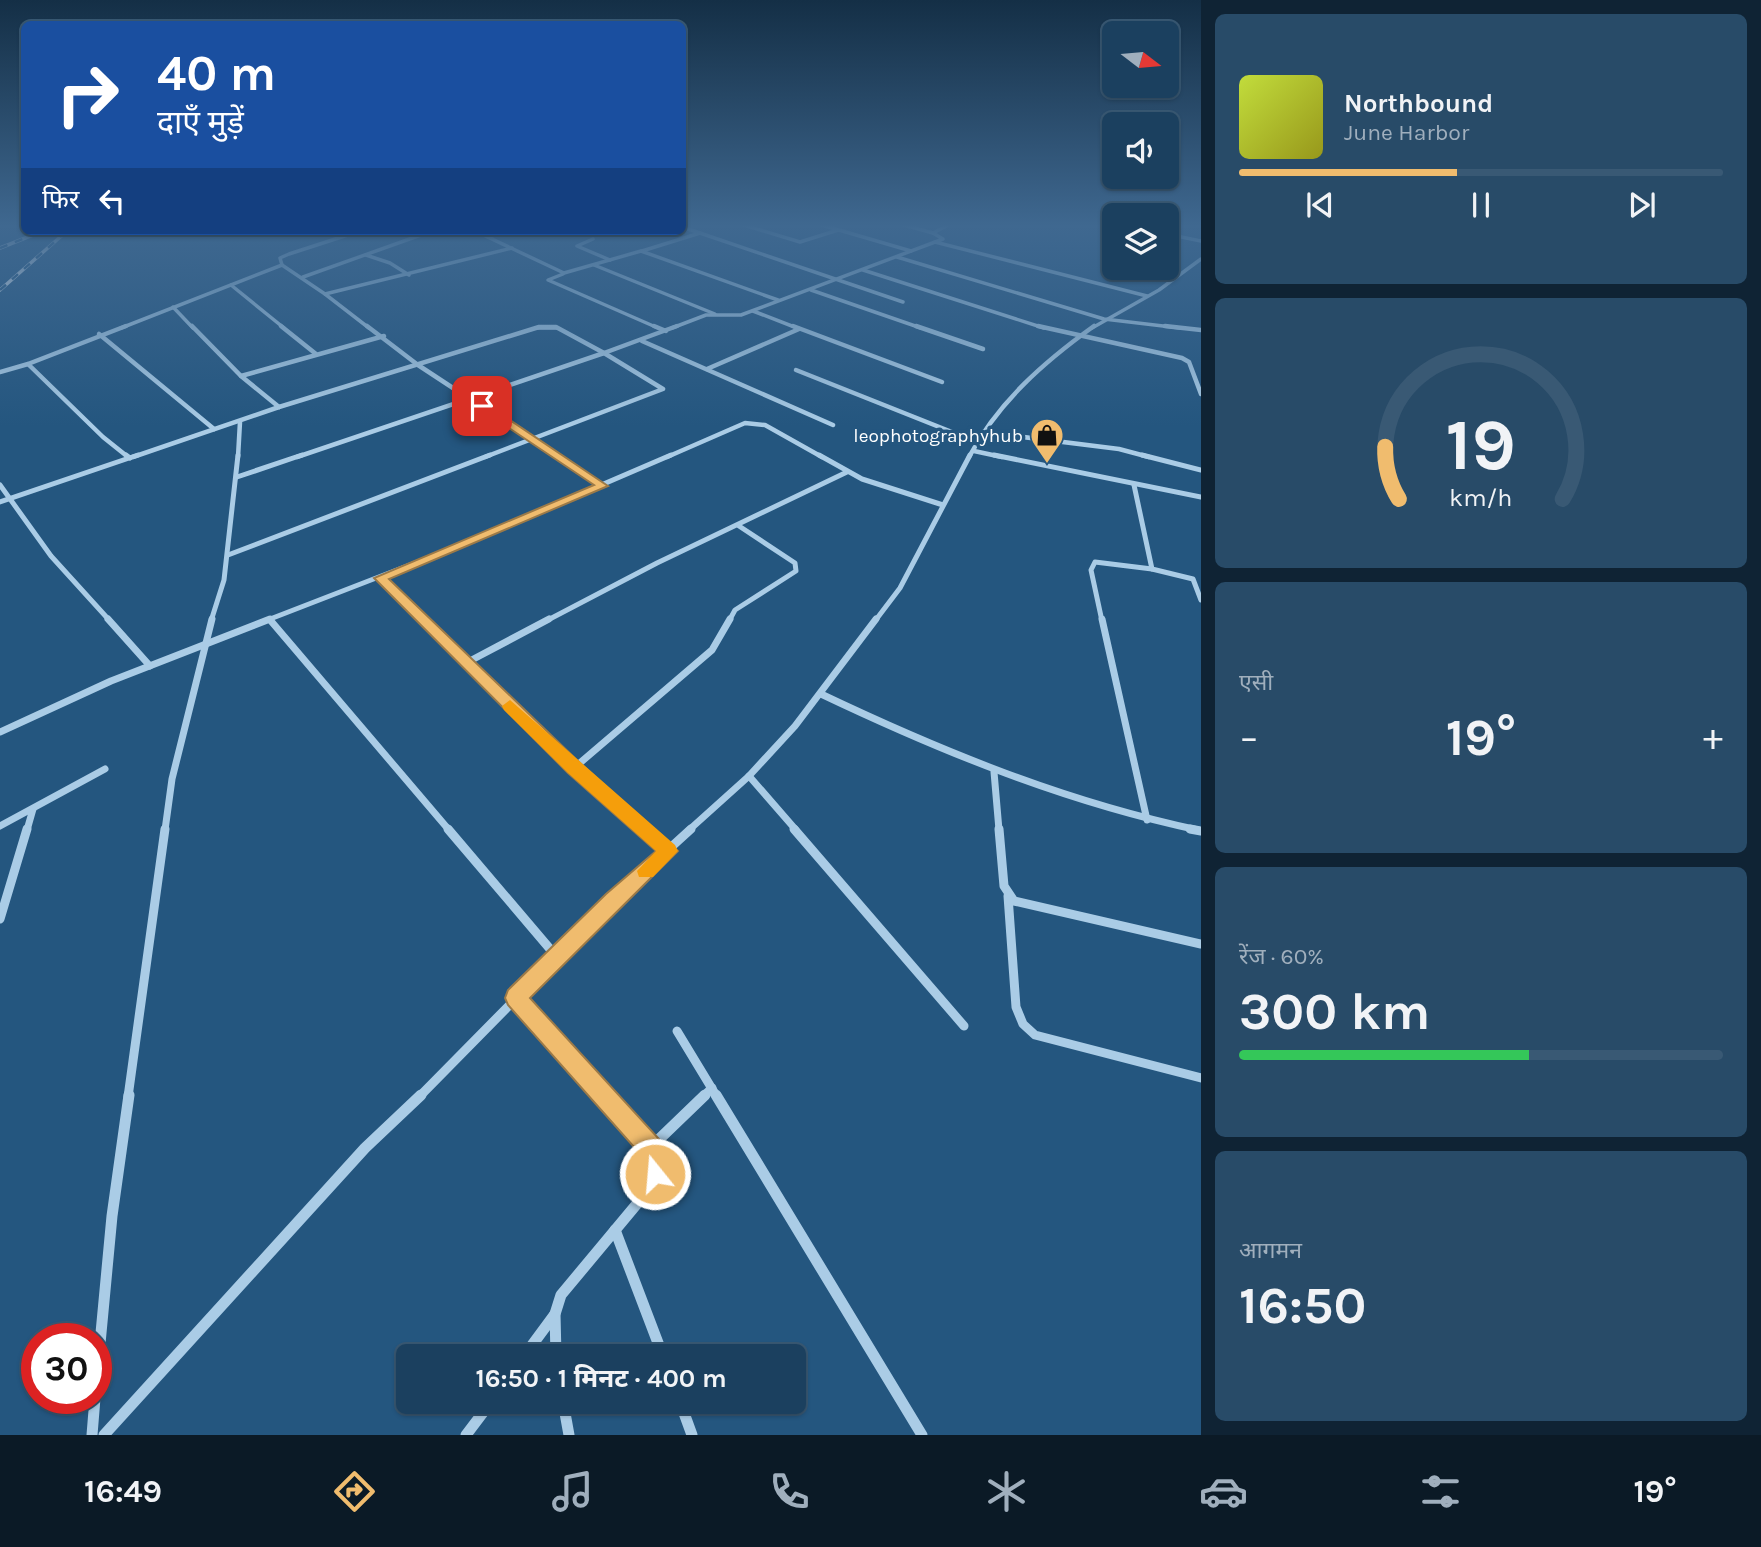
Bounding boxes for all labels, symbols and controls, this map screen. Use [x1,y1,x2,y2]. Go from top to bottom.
north arrow [1102,21,1180,98]
map controls [1102,21,1179,280]
text: 40 m [157,45,276,102]
icon: right [42,49,133,140]
text: Northbound [1344,88,1493,119]
text: दाएँ मुड़ें [157,104,244,141]
button: sound [1102,112,1179,189]
text: June Harbor [1344,119,1469,146]
icon: left [93,182,131,220]
text: फिर [42,184,79,215]
icon: previous [1301,186,1339,224]
icon: pause [1462,186,1500,224]
icon: next [1623,186,1661,224]
button: layers [1102,203,1179,280]
pin [452,376,512,436]
icon: arrive [463,387,501,425]
text: 19 [1446,403,1516,488]
shop icon: leophotographyhub [1028,416,1066,465]
place label: leophotographyhub [853,425,1023,447]
text: km/h [1449,483,1513,512]
text: एसी [1239,669,1273,696]
text: 19° [1446,707,1516,768]
text: − [1239,715,1259,760]
text: + [1703,715,1723,760]
text: रेंज · 60% [1239,943,1324,970]
text: 300 km [1239,981,1430,1042]
position arrow [618,1137,692,1211]
text: आगमन [1239,1237,1302,1264]
text: 16:50 [1239,1275,1366,1336]
speed limit sign: 30 [21,1323,112,1414]
text: 16:50 · 1 मिनट · 400 m [475,1363,727,1394]
icon: directions [330,1467,379,1516]
icon: music [548,1467,597,1516]
icon: phone [765,1467,814,1516]
icon: climate [982,1467,1031,1516]
icon: car [1199,1467,1248,1516]
icon: filters [1416,1467,1465,1516]
text: 16:49 [84,1473,162,1510]
text: 19° [1633,1473,1677,1510]

